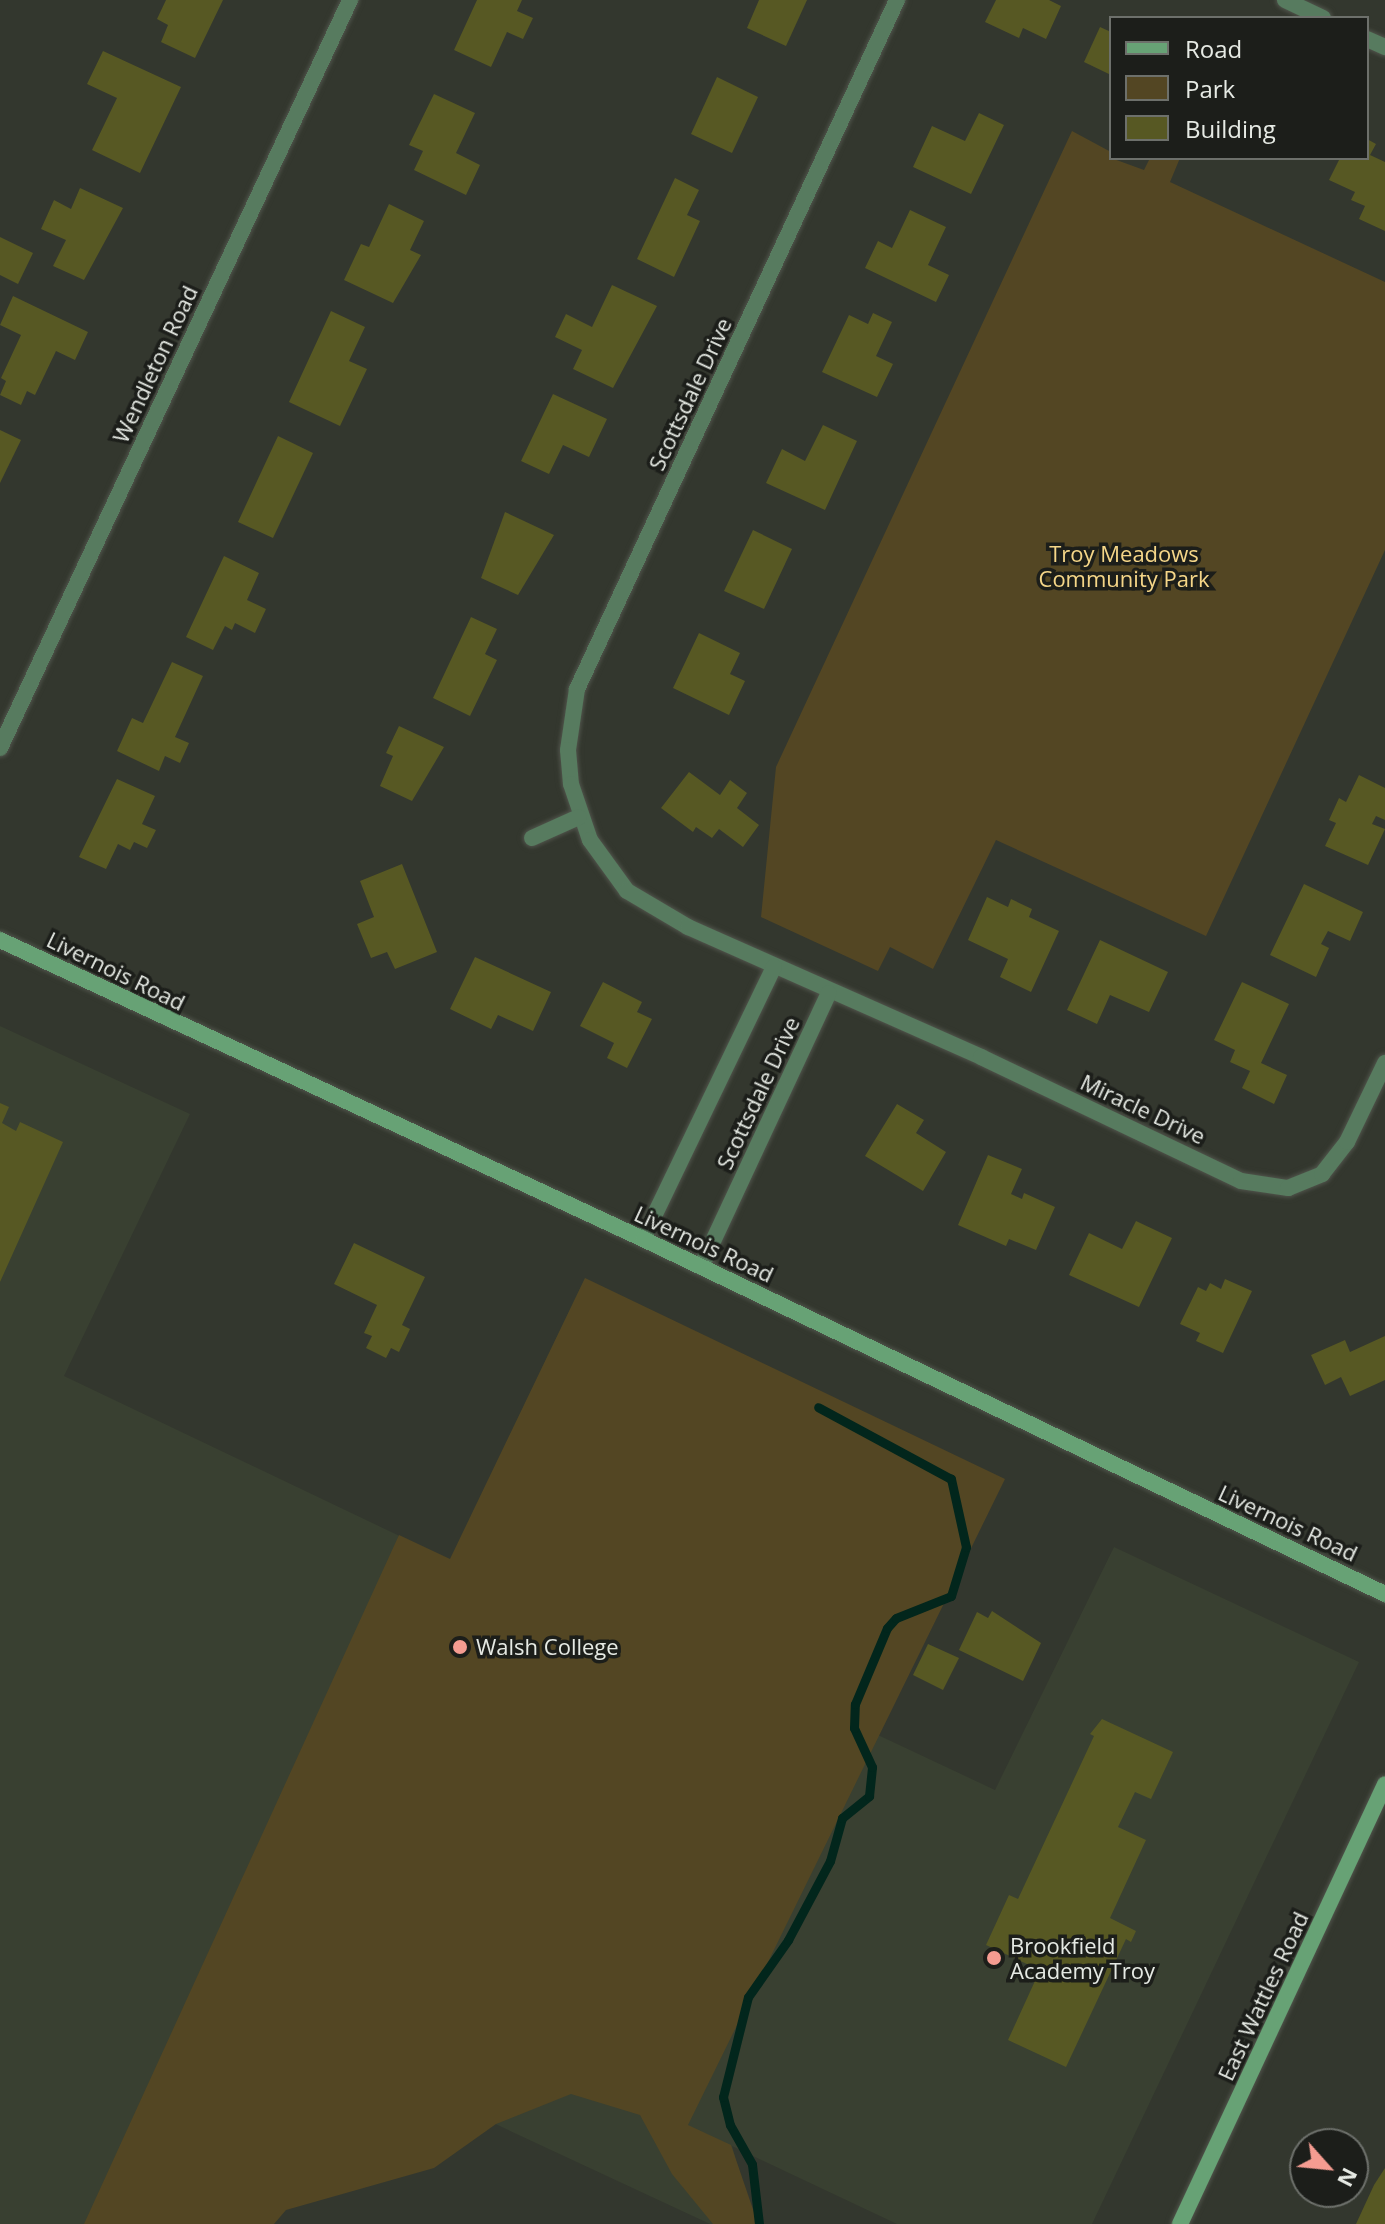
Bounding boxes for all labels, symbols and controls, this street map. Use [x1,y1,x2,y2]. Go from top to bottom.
legend [1109,16,1369,160]
text: Road [1185,32,1242,65]
text: Park [1185,72,1235,105]
text: Building [1185,112,1276,145]
street label: Wendleton Road [107,281,203,447]
street label: Scottsdale Drive [643,314,737,474]
park label: Troy Meadows Community Park [1039,540,1209,592]
street label: Livernois Road [43,926,189,1016]
street label: Scottsdale Drive [711,1013,805,1173]
street label: Miracle Drive [1076,1069,1210,1149]
street label: Livernois Road [630,1200,778,1288]
street label: Livernois Road [1214,1479,1362,1567]
place label: Walsh College [476,1634,619,1660]
marker: Walsh College [451,1638,469,1656]
street label: East Wattles Road [1212,1907,1314,2085]
place label: Brookfield Academy Troy [1010,1932,1155,1984]
marker: Brookfield Academy Troy [985,1949,1003,1967]
north arrow [1289,2128,1369,2208]
text: N [1331,2163,1366,2193]

